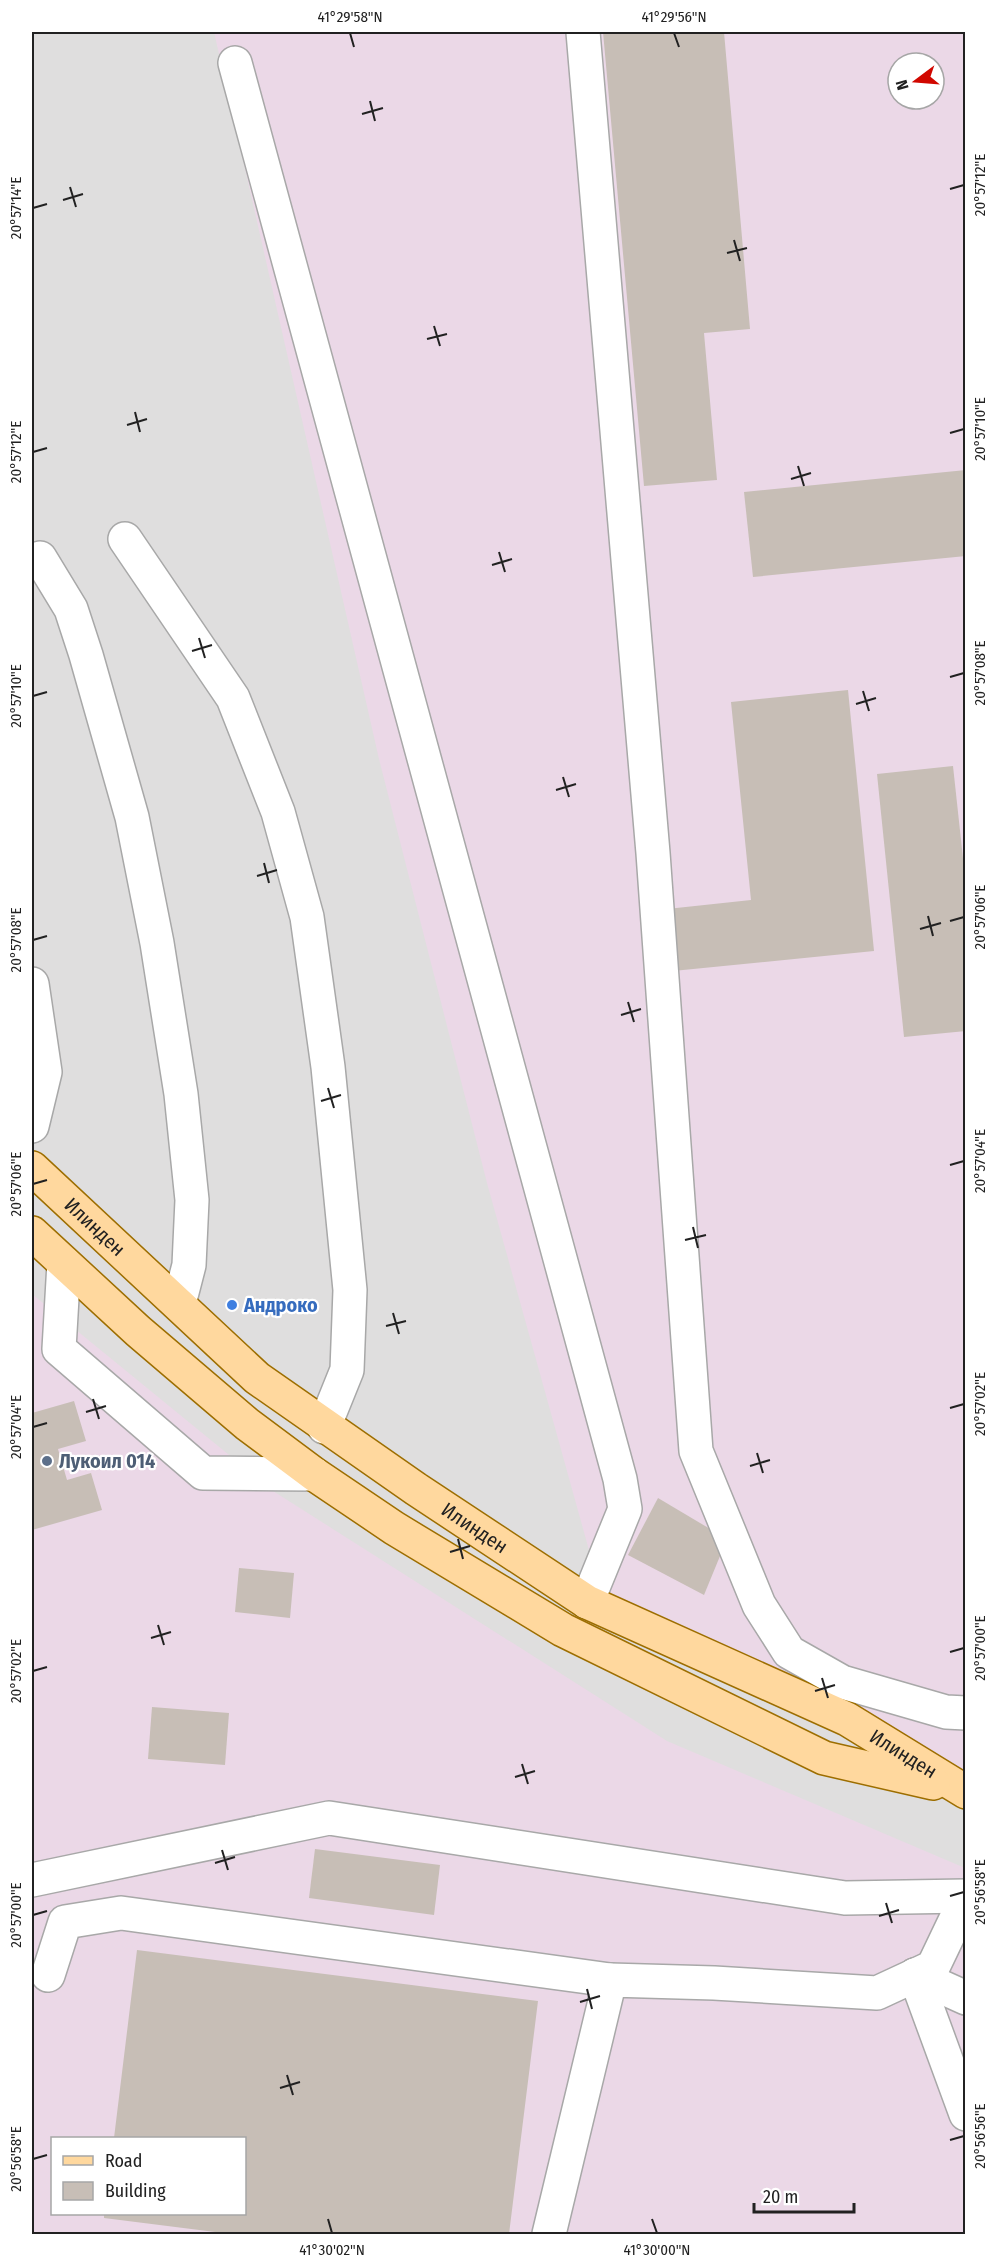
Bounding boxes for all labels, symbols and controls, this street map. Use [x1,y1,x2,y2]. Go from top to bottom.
text: 41°29'58"N [317,8,383,26]
text: 41°29'56"N [642,8,706,26]
north arrow [886,51,946,111]
text: N [892,78,913,92]
text: 20°57'12"E [971,154,989,216]
text: 20°57'14"E [7,177,25,239]
text: 20°57'10"E [971,397,989,461]
text: 20°57'12"E [7,421,25,483]
text: 20°57'08"E [971,641,989,705]
text: 20°57'10"E [7,664,25,728]
text: 20°57'06"E [971,885,989,949]
text: 20°57'08"E [7,908,25,972]
text: 20°57'04"E [971,1129,989,1193]
text: 20°57'06"E [7,1152,25,1216]
street label: Илинден [59,1193,130,1261]
place label: Андроко [243,1293,318,1317]
marker: Андроко [225,1298,239,1312]
text: 20°57'02"E [971,1372,989,1436]
text: 20°57'04"E [7,1395,25,1459]
place label: Лукоил 014 [59,1449,155,1473]
marker: Лукоил 014 [40,1454,54,1468]
street label: Илинден [437,1497,512,1558]
text: 20°57'00"E [971,1615,989,1681]
text: 20°57'02"E [7,1639,25,1703]
street label: Илинден [865,1724,941,1783]
text: 20°56'58"E [971,1859,989,1925]
text: 20°57'00"E [7,1882,25,1948]
text: 20°56'56"E [971,2103,989,2169]
text: 20°56'58"E [7,2126,25,2192]
legend [51,2137,246,2215]
text: Road [105,2150,142,2172]
scale bar [754,2176,854,2214]
text: Building [105,2180,166,2202]
text: 20 m [763,2186,798,2208]
text: 41°30'02"N [299,2241,365,2259]
text: 41°30'00"N [624,2241,690,2259]

